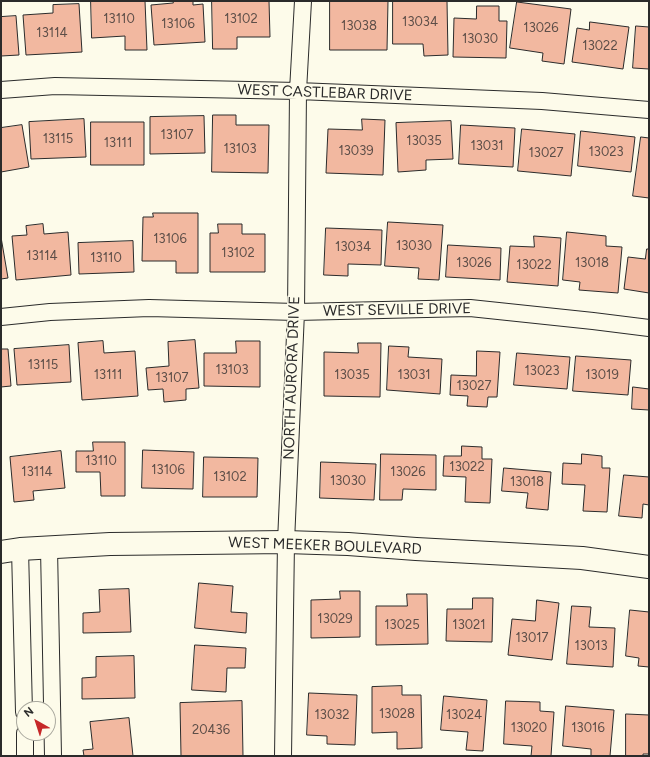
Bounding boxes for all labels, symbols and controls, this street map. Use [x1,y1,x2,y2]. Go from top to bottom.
house number: 13110 [103,11,135,27]
house number: 13102 [224,11,258,27]
house number: 13034 [402,14,438,30]
house number: 13106 [161,16,195,32]
house number: 13038 [341,18,377,34]
house number: 13026 [523,20,559,36]
house number: 13114 [36,25,68,41]
house number: 13030 [462,31,498,47]
house number: 13022 [582,38,618,54]
street label: WEST CASTLEBAR DRIVE [237,81,413,105]
house number: 13107 [160,127,194,143]
house number: 13115 [43,131,73,147]
house number: 13035 [406,133,442,149]
house number: 13111 [104,135,132,151]
house number: 13031 [470,138,504,154]
house number: 13103 [223,141,257,157]
house number: 13039 [338,143,374,159]
house number: 13023 [588,144,624,160]
house number: 13027 [528,145,564,161]
house number: 13106 [153,231,187,247]
house number: 13030 [396,238,432,254]
house number: 13034 [335,239,371,255]
house number: 13102 [221,245,255,261]
house number: 13114 [26,248,58,264]
house number: 13110 [90,250,122,266]
house number: 13026 [456,255,492,271]
house number: 13018 [575,255,609,271]
house number: 13022 [516,257,552,273]
street label: NORTH AURORA DRIVE [280,296,304,460]
street label: WEST SEVILLE DRIVE [323,300,471,320]
house number: 13115 [28,357,58,373]
house number: 13103 [215,362,249,378]
house number: 13023 [524,363,560,379]
house number: 13111 [94,367,122,383]
house number: 13035 [334,367,370,383]
house number: 13031 [397,367,431,383]
house number: 13019 [585,367,619,383]
house number: 13107 [155,370,189,386]
house number: 13027 [456,378,492,394]
house number: 13110 [85,453,117,469]
house number: 13022 [449,459,485,475]
house number: 13106 [151,462,185,478]
house number: 13114 [21,464,53,480]
house number: 13026 [390,464,426,480]
house number: 13102 [213,469,247,485]
house number: 13030 [330,473,366,489]
house number: 13018 [510,474,544,490]
street label: WEST MEEKER BOULEVARD [228,534,422,558]
house number: 13029 [317,611,353,627]
house number: 13025 [384,617,420,633]
house number: 13021 [452,617,486,633]
house number: 13017 [515,630,549,646]
house number: 13013 [574,638,608,654]
north arrow [16,701,56,741]
text: N [21,704,36,720]
house number: 13028 [379,706,415,722]
house number: 13032 [314,707,350,723]
house number: 13024 [446,707,482,723]
house number: 13020 [511,720,547,736]
house number: 13016 [571,720,605,736]
house number: 20436 [192,722,230,738]

